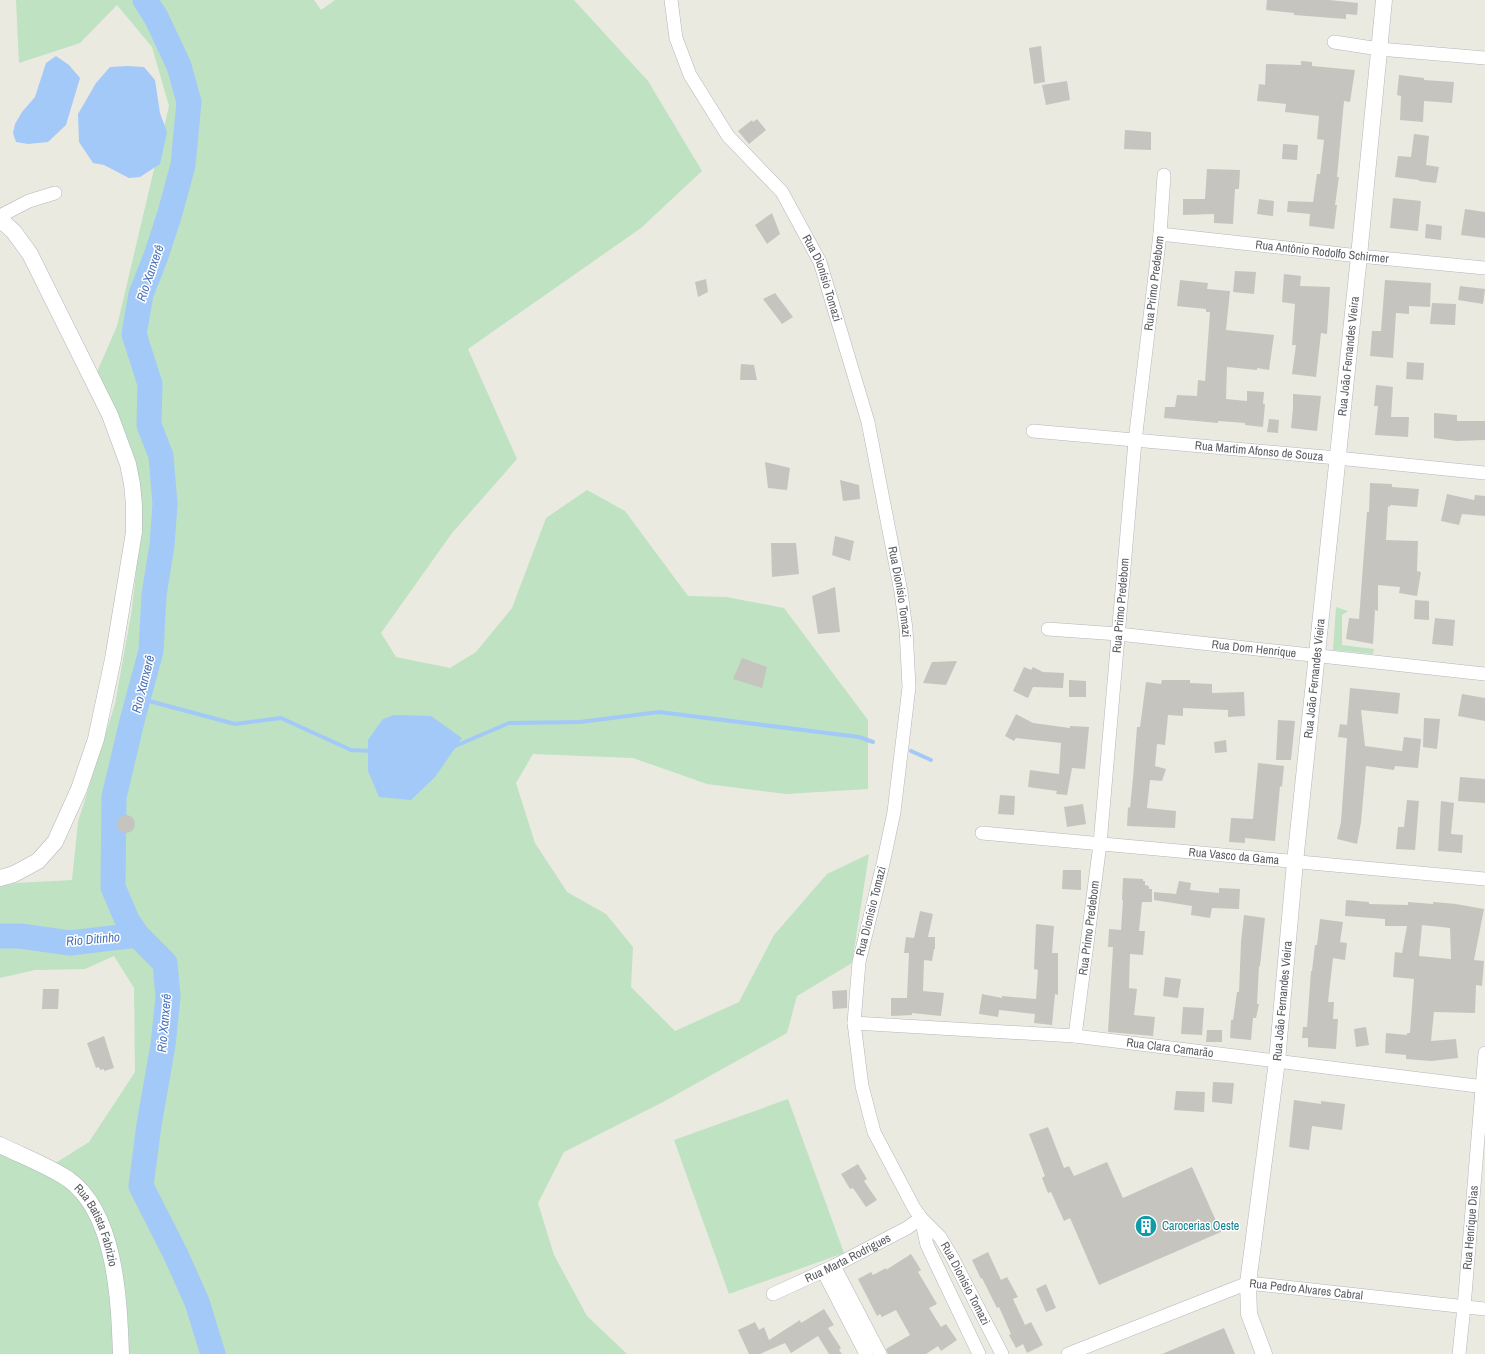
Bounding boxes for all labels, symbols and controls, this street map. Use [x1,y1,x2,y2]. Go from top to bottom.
street label: Rua Dionísio Tomazi [799,232,845,323]
street label: Rua Primo Predebom [1140,235,1168,332]
street label: Rua Antônio Rodolfo Schirmer [1255,237,1390,267]
water label: Rio Xanxerê [132,242,168,304]
street label: Rua João Fernandes Vieira [1334,295,1363,417]
street label: Rua Martim Afonso de Souza [1194,437,1324,465]
street label: Rua Dionísio Tomazi [884,545,914,638]
street label: Rua Primo Predebom [1109,557,1133,654]
street label: Rua João Fernandes Vieira [1300,617,1329,739]
street label: Rua Dom Henrique [1211,636,1297,661]
water label: Rio Xanxerê [128,653,158,715]
street label: Rua Vasco da Gama [1188,844,1280,868]
street label: Rua Dionísio Tomazi [852,865,890,957]
street label: Rua Primo Predebom [1075,880,1103,976]
water label: Rio Ditinho [65,928,121,950]
street label: Rua João Fernandes Vieira [1269,940,1296,1062]
water label: Rio Xanxerê [153,993,175,1053]
street label: Rua Clara Camarão [1125,1034,1214,1061]
street label: Rua Batista Fabrizio [71,1180,121,1268]
street label: Rua Henrique Dias [1459,1185,1482,1270]
building icon: Carocerias Oeste [1133,1213,1159,1239]
place label: Carocerias Oeste [1162,1218,1239,1234]
street label: Rua Marta Rodrigues [802,1230,894,1286]
street label: Rua Dionísio Tomazi [937,1239,994,1328]
street label: Rua Pedro Alvares Cabral [1249,1275,1364,1304]

